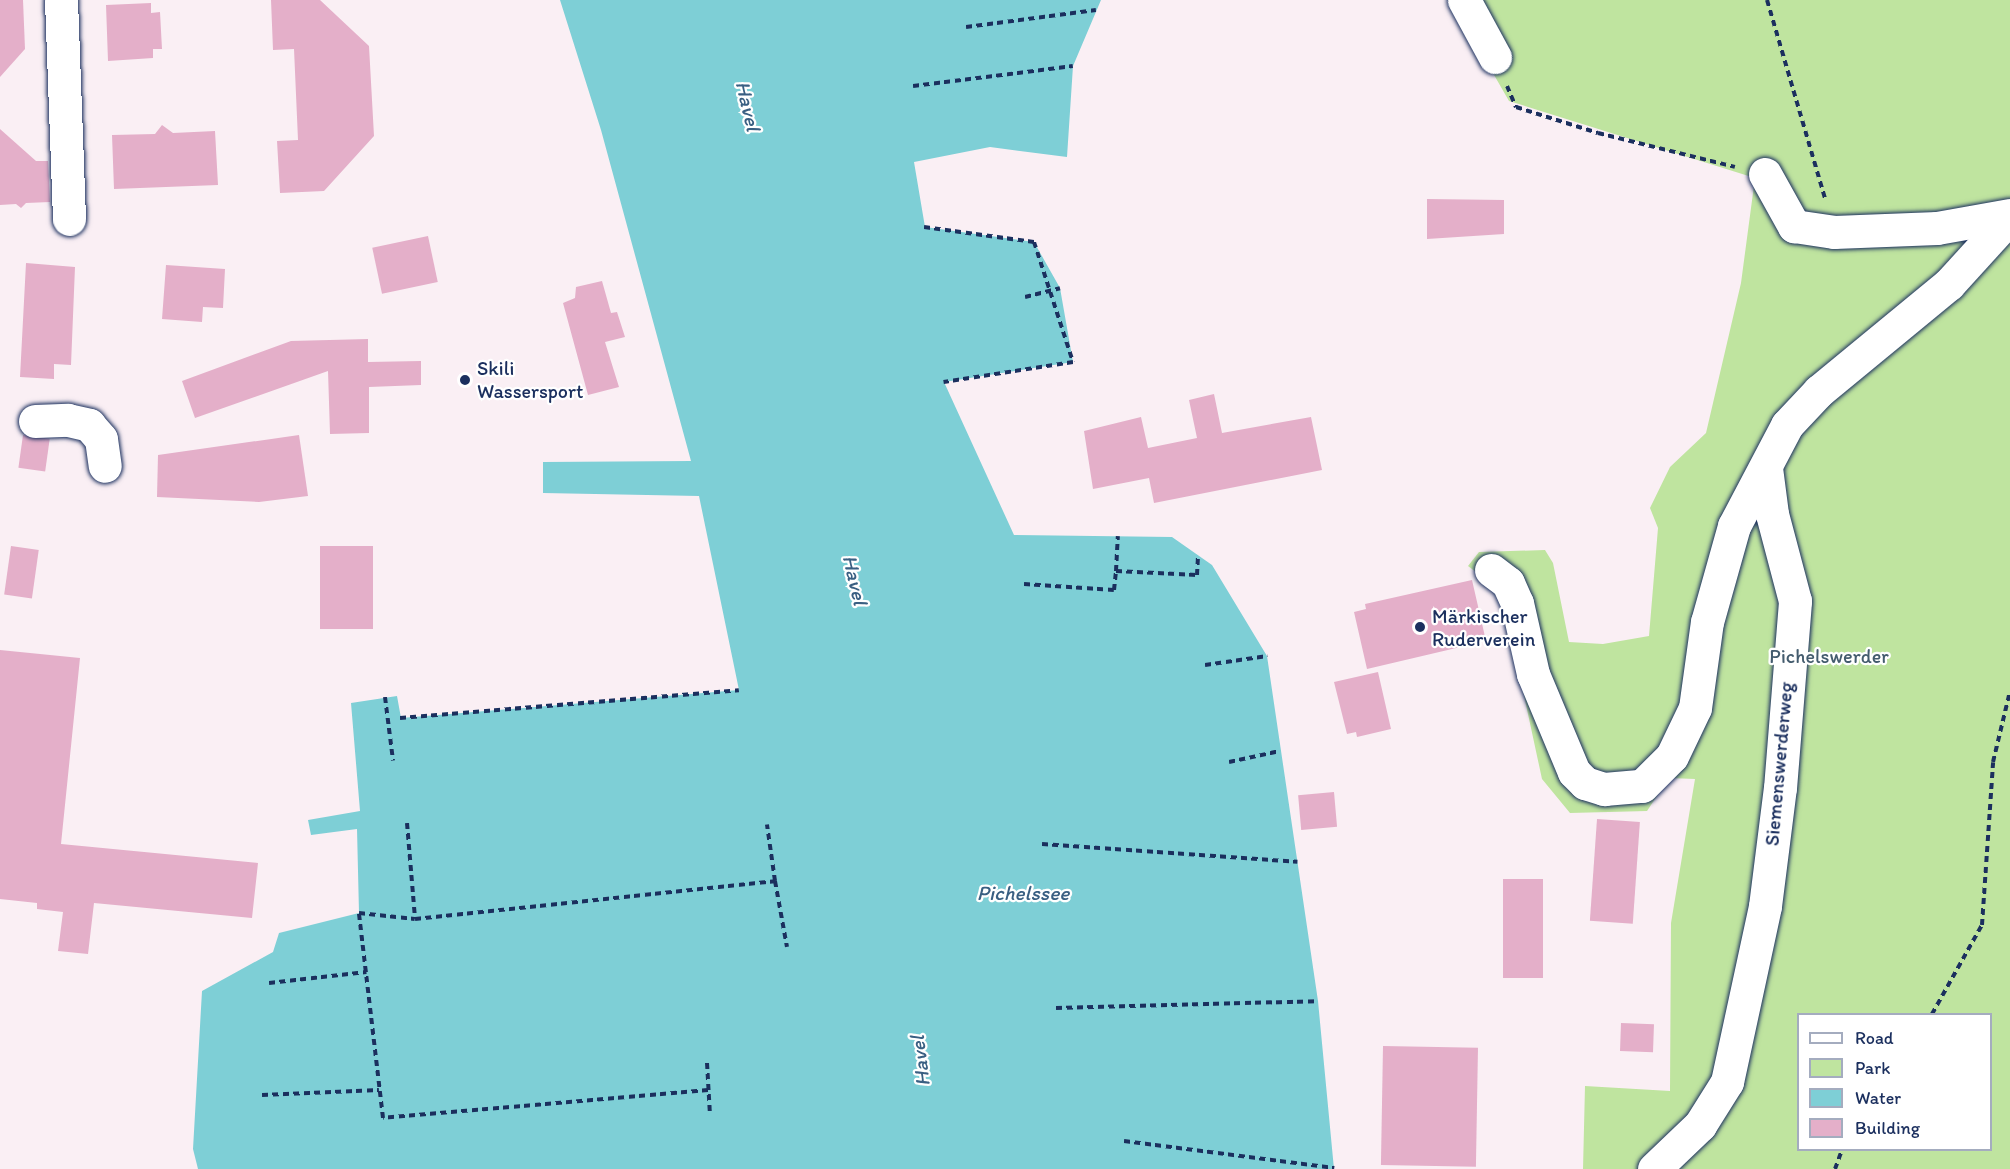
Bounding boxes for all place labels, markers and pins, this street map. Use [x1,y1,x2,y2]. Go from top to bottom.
place label: Skili Wassersport [477,356,583,403]
marker: Skili Wassersport [458,373,472,387]
place label: Märkischer Ruderverein [1432,604,1535,651]
marker: Märkischer Ruderverein [1413,620,1427,634]

